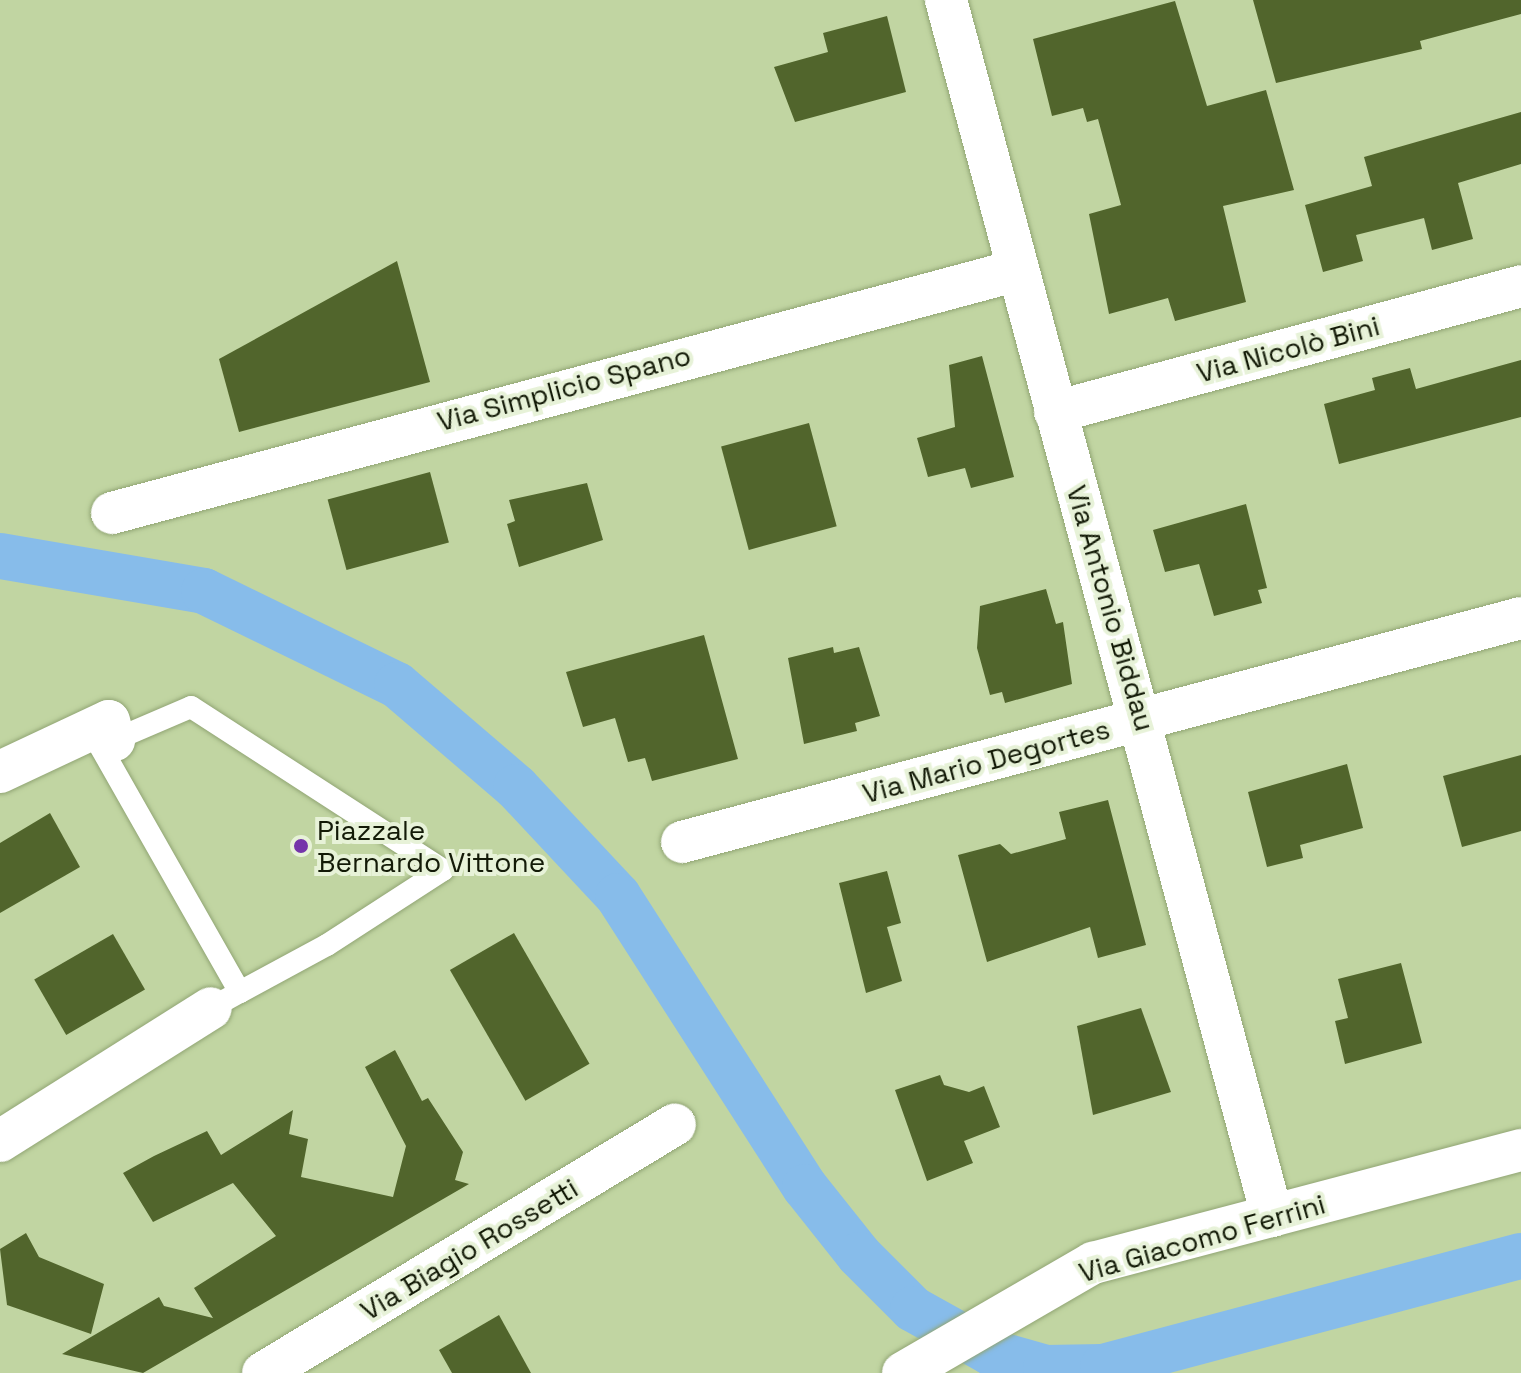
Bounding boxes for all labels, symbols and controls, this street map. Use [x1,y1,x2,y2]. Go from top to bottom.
street label: Via Nicolò Bini [1193,308,1383,390]
street label: Via Simplicio Spano [433,338,695,438]
street label: Via Antonio Biddau [1060,481,1162,735]
street label: Via Mario Degortes [859,712,1113,810]
place label: Piazzale Bernardo Vittone [317,813,546,879]
marker: Piazzale Bernardo Vittone [292,837,310,855]
street label: Via Biagio Rossetti [354,1171,584,1327]
street label: Via Giacomo Ferrini [1075,1187,1329,1289]

